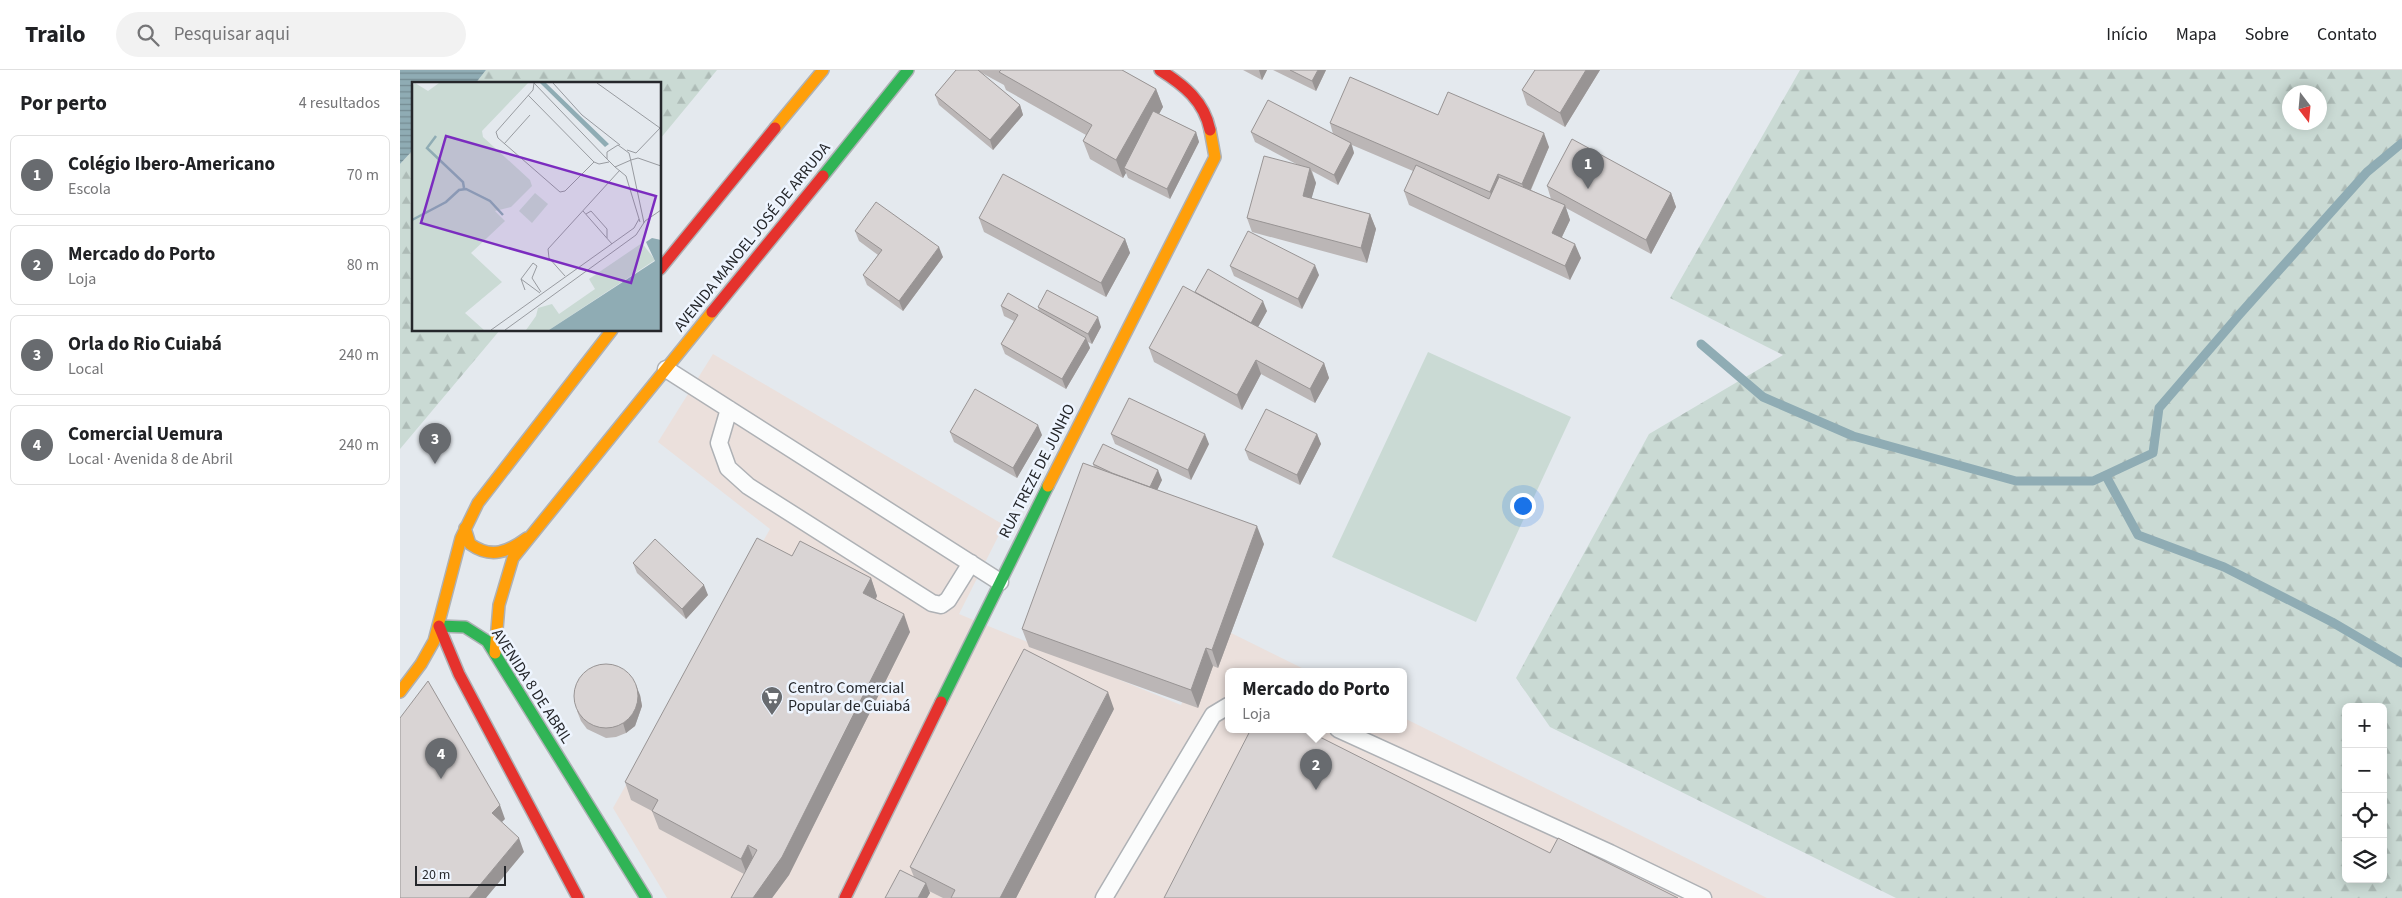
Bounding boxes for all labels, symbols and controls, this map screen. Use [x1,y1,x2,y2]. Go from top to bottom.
search box [116,12,466,57]
text: Trailo [25,17,86,52]
icon: search [134,21,162,49]
text: Pesquisar aqui [174,21,290,48]
text: Início [2106,22,2148,47]
text: Mapa [2176,22,2217,47]
text: Sobre [2245,22,2289,47]
text: Contato [2317,22,2377,47]
inset map [412,82,661,331]
north arrow [2282,85,2327,130]
text: Por perto [20,88,107,118]
text: 4 resultados [299,92,380,114]
street label: AVENIDA MANOEL JOSÉ DE ARRUDA [669,138,835,336]
pin: 1 [1572,148,1604,189]
text: Colégio Ibero-Americano [68,151,275,178]
text: 1 [33,164,41,186]
text: 70 m [347,164,379,186]
text: Escola [68,178,111,200]
text: Mercado do Porto [68,241,215,268]
text: 2 [33,254,41,276]
text: 80 m [347,254,379,276]
text: Loja [68,268,96,290]
text: Orla do Rio Cuiabá [68,331,222,358]
text: 3 [33,344,41,366]
text: 240 m [339,344,379,366]
text: Local [68,358,104,380]
street label: RUA TREZE DE JUNHO [994,400,1080,542]
text: Comercial Uemura [68,421,223,448]
pin: 3 [419,423,451,464]
text: 4 [33,434,41,456]
text: 240 m [339,434,379,456]
text: Local · Avenida 8 de Abril [68,448,233,470]
your location [1510,493,1536,519]
street label: AVENIDA 8 DE ABRIL [487,624,578,748]
popup [1225,668,1407,733]
text: Mercado do Porto [1242,676,1390,703]
place label: Centro Comercial Popular de Cuiabá [788,677,910,717]
supermarket icon: Centro Comercial Popular de Cuiabá [760,685,784,716]
text: Loja [1242,703,1271,725]
map controls [2342,703,2387,883]
button: + [2342,703,2387,748]
pin: 4 [425,738,457,779]
button: − [2342,748,2387,793]
pin: 2 [1300,749,1332,790]
button: locate [2342,793,2387,838]
button: layers [2342,838,2387,883]
scale bar [415,863,506,886]
text: 20 m [422,865,450,885]

